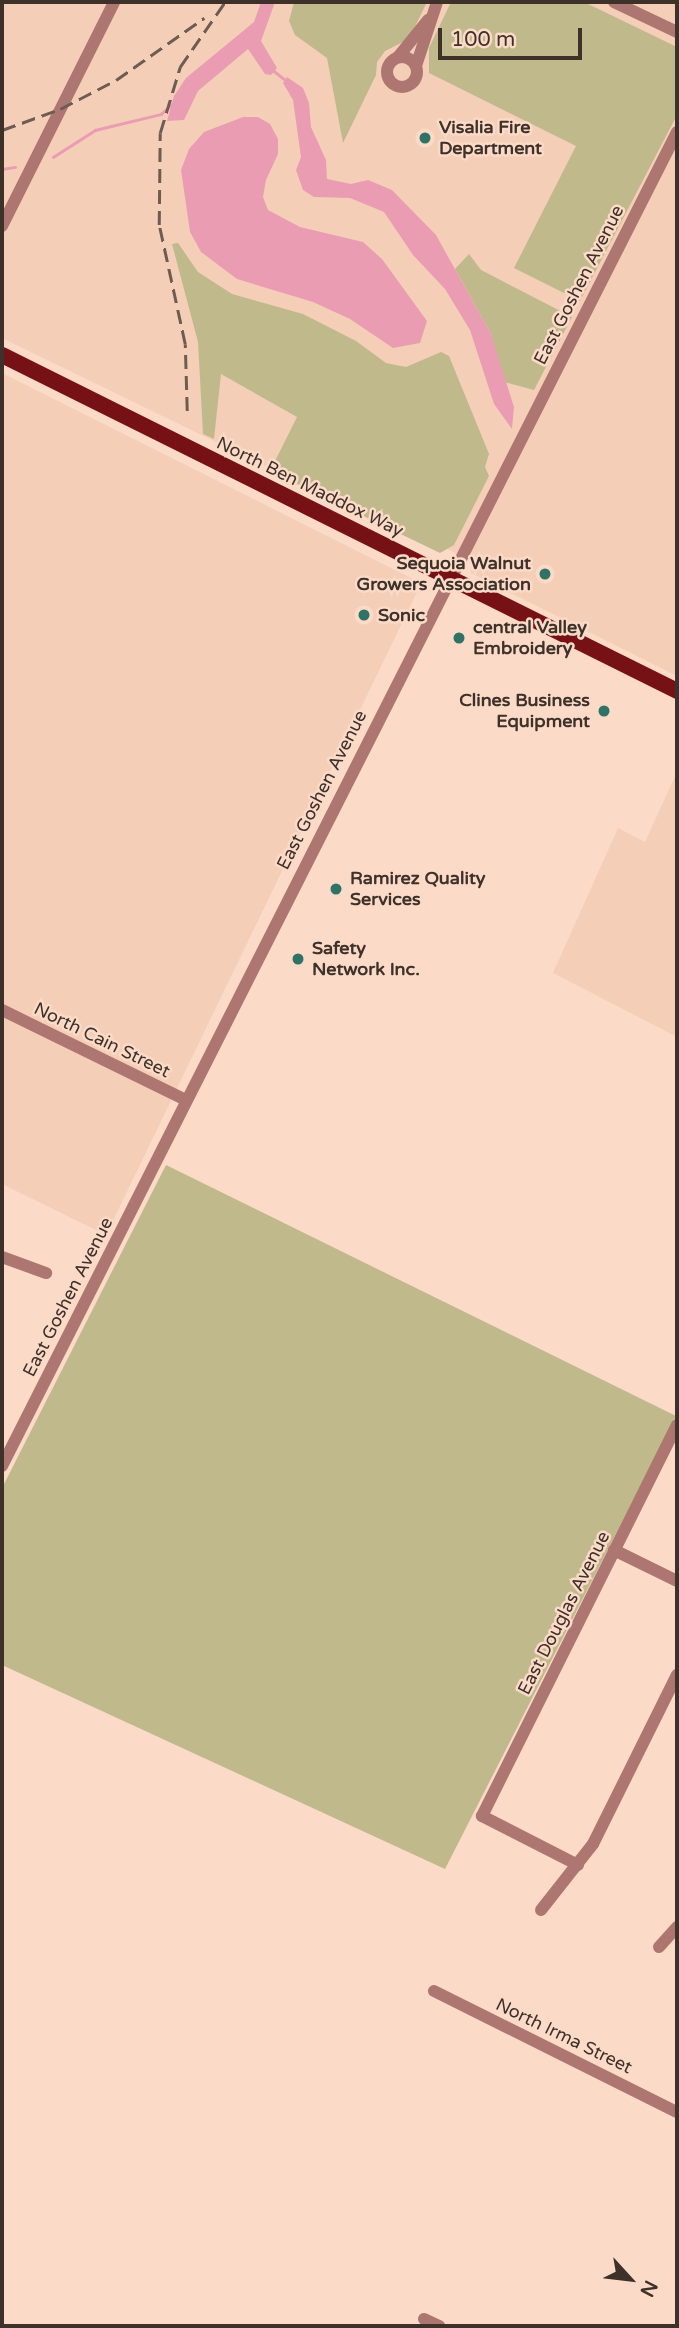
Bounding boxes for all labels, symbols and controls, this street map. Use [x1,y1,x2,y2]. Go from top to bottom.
scale bar [441,14,584,58]
text: 100 m [451,27,515,52]
place label: Visalia Fire Department [439,117,542,160]
marker: Visalia Fire Department [417,130,433,146]
street label: East Goshen Avenue [529,202,629,368]
street label: North Ben Maddox Way [213,432,407,542]
place label: Sequoia Walnut Growers Association [357,553,531,596]
marker: Sequoia Walnut Growers Association [537,566,553,582]
place label: Sonic [378,604,425,626]
marker: Sonic [356,607,372,623]
place label: central Valley Embroidery [473,617,587,660]
marker: central Valley Embroidery [451,630,467,646]
place label: Clines Business Equipment [459,690,590,732]
marker: Clines Business Equipment [596,703,612,719]
street label: East Goshen Avenue [272,707,372,873]
place label: Ramirez Quality Services [350,868,485,910]
marker: Ramirez Quality Services [328,881,344,897]
place label: Safety Network Inc. [312,938,420,981]
marker: Safety Network Inc. [290,951,306,967]
street label: North Cain Street [30,998,174,1082]
street label: East Goshen Avenue [18,1214,118,1380]
street label: East Douglas Avenue [513,1528,615,1698]
street label: North Irma Street [492,1994,636,2078]
north arrow [595,2244,665,2314]
text: N [635,2277,662,2300]

